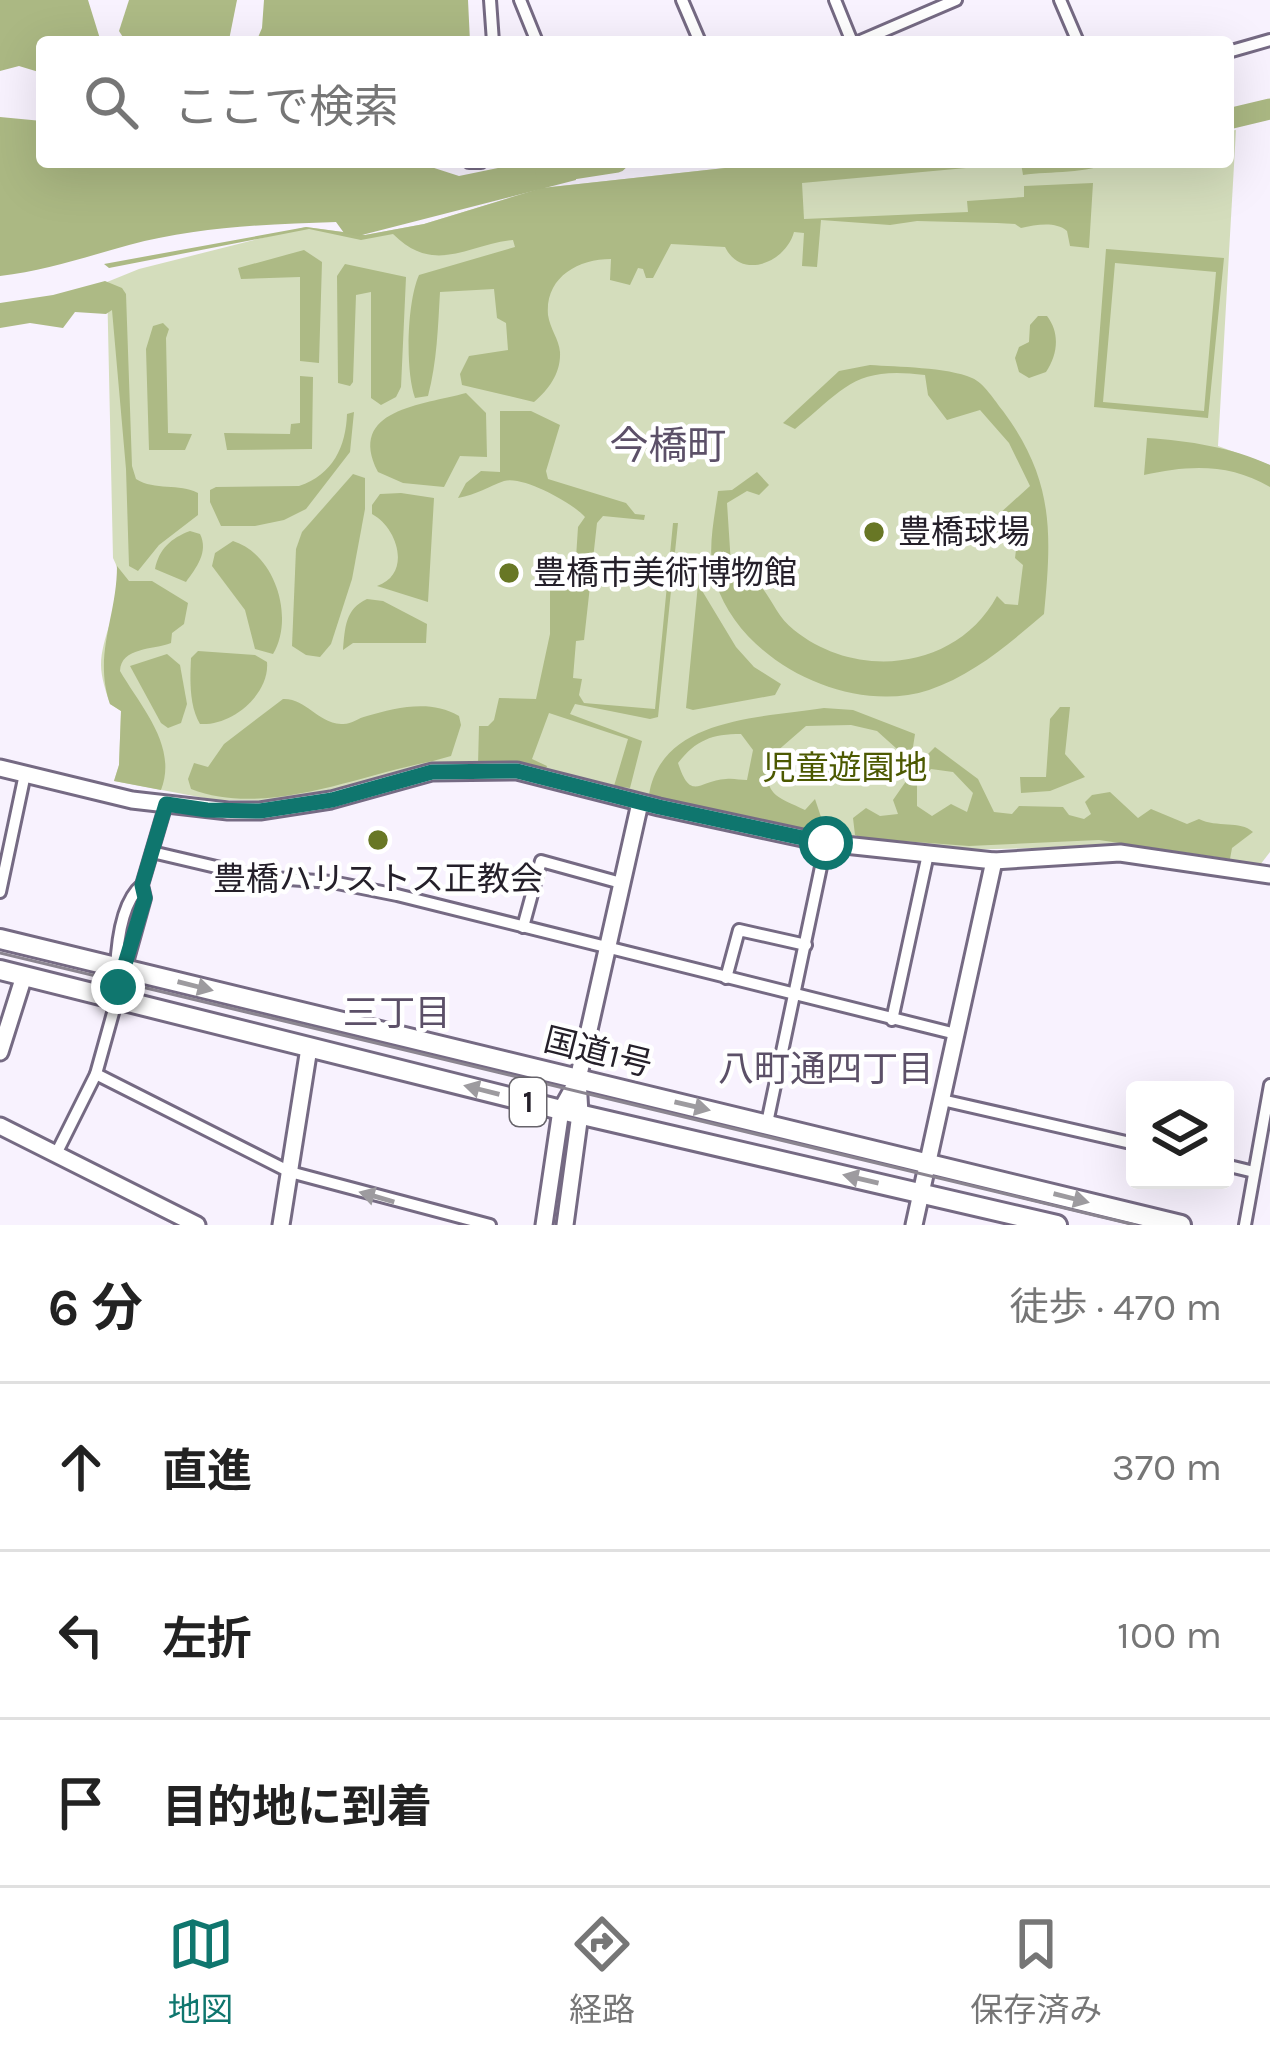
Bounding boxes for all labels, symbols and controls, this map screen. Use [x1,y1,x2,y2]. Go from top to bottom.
search box [36,36,1234,168]
icon: search [78,69,144,135]
text: ここで検索 [174,81,399,133]
district label: 今橋町 [609,423,727,469]
place label: 豊橋球場 [898,513,1030,551]
marker: 豊橋球場 [861,519,887,545]
place label: 豊橋市美術博物館 [533,554,797,592]
marker: 豊橋市美術博物館 [496,560,522,586]
park label: 児童遊園地 [763,749,928,787]
route start [799,816,853,870]
marker: 豊橋ハリストス正教会 [365,827,391,853]
place label: 豊橋ハリストス正教会 [213,860,543,898]
route end [91,960,145,1014]
one-way arrow [177,977,214,996]
district label: 三丁目 [343,992,451,1034]
street label: 国道1号 [540,1020,656,1084]
district label: 八町通四丁目 [718,1048,934,1090]
road number: 1 [510,1078,546,1126]
one-way arrow [463,1080,500,1099]
map controls [1126,1081,1234,1189]
button: layers [1126,1081,1234,1189]
one-way arrow [674,1097,711,1116]
one-way arrow [843,1169,880,1188]
one-way arrow [358,1186,395,1205]
one-way arrow [1053,1189,1090,1208]
text: 6 分 [48,1278,143,1338]
text: 徒歩 · 470 m [1010,1284,1222,1330]
icon: ahead [48,1434,114,1500]
text: 370 m [1112,1444,1222,1490]
text: 直進 [162,1445,252,1497]
icon: left [48,1602,114,1668]
text: 100 m [1117,1612,1222,1658]
text: 左折 [162,1613,252,1665]
icon: arrive [48,1770,114,1836]
text: 目的地に到着 [162,1781,432,1833]
tab: 地図 [168,1911,234,2031]
tab: 経路 [569,1911,635,2031]
tab: 保存済み [970,1911,1102,2031]

